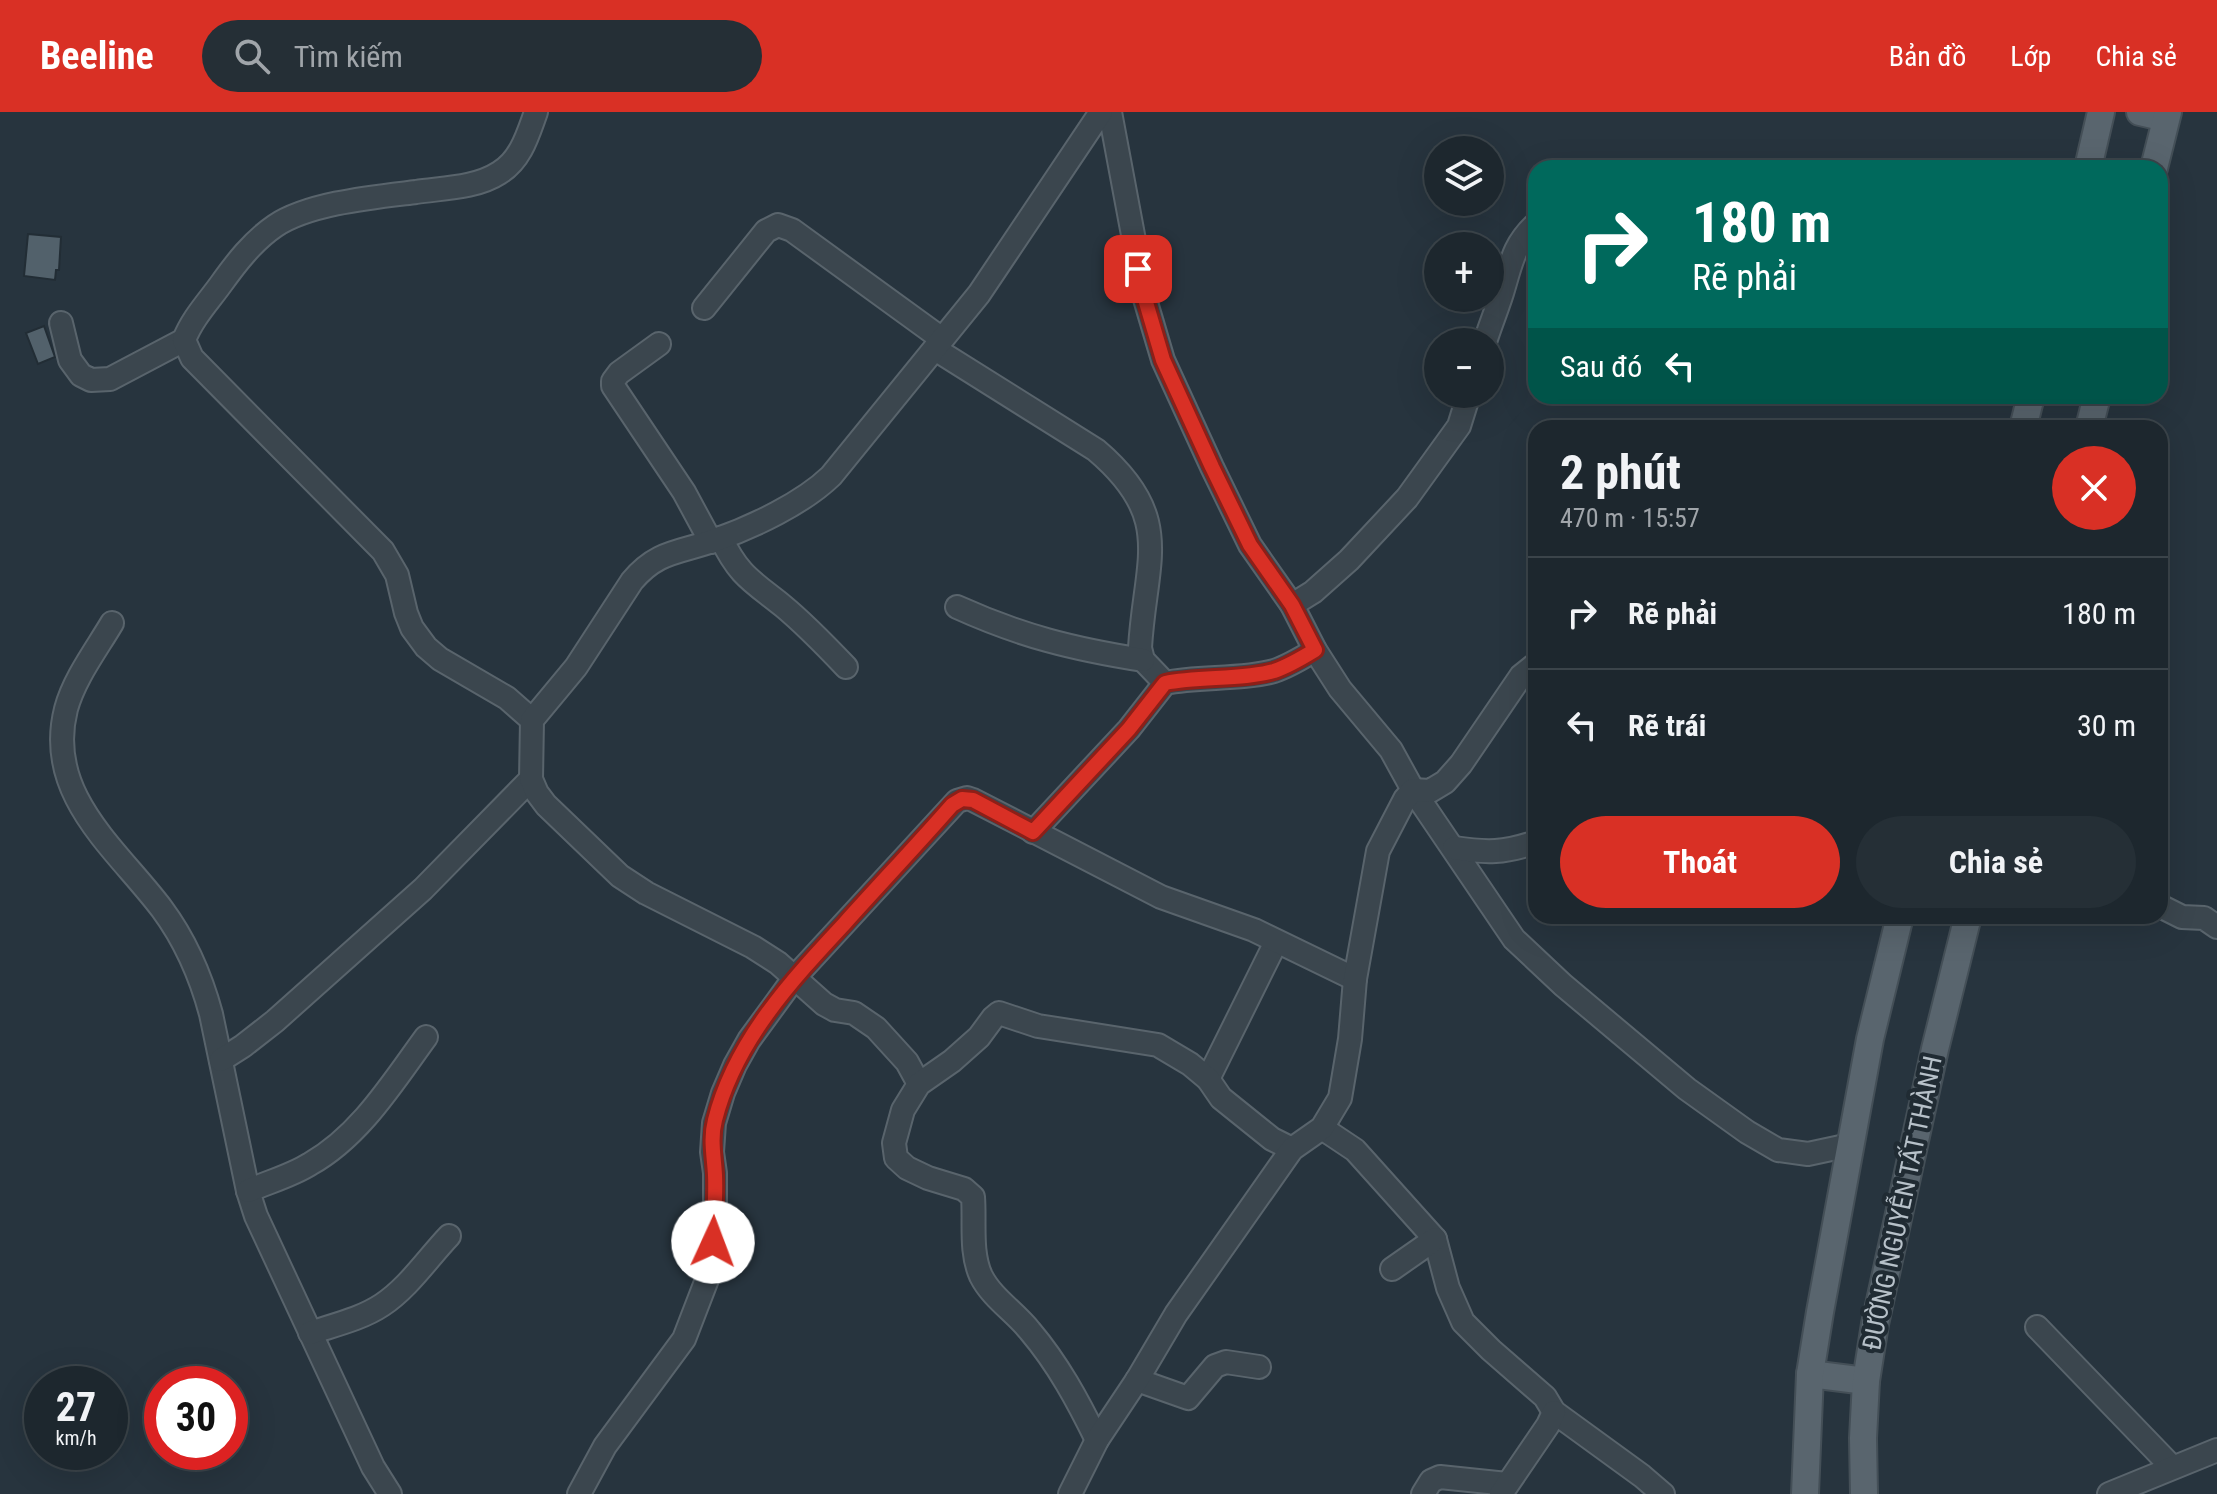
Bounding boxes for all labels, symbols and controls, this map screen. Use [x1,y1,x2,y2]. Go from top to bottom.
search box [202,20,762,92]
text: Beeline [40,34,154,78]
icon: search [230,34,274,78]
text: Tìm kiếm [294,39,403,74]
text: Bản đồ [1889,40,1966,73]
text: Lớp [2010,40,2051,73]
text: Chia sẻ [2095,40,2177,73]
map controls [1424,136,1504,408]
button: layers [1424,136,1504,216]
text: 180 m [1692,190,1831,256]
icon: right [1560,192,1664,296]
button: + [1424,232,1504,312]
pin [1104,235,1172,303]
icon: arrive [1116,247,1160,291]
text: Rẽ phải [1692,257,1797,299]
button: − [1424,328,1504,408]
icon: left [1658,344,1702,388]
text: Sau đó [1560,349,1642,384]
text: 2 phút [1560,444,1681,501]
button: close [2052,446,2136,530]
text: 470 m · 15:57 [1560,503,1700,533]
icon: right [1560,591,1604,635]
text: Rẽ phải [1628,596,1717,631]
text: 180 m [2062,596,2136,631]
icon: left [1560,703,1604,747]
text: Rẽ trái [1628,708,1706,743]
text: 30 m [2077,708,2136,743]
button: Thoát [1560,816,1840,908]
button: Chia sẻ [1856,816,2136,908]
street label: ĐƯỜNG NGUYỄN TẤT THÀNH [1853,1053,1948,1353]
position arrow [671,1200,755,1284]
speed limit sign: 30 [144,1366,248,1470]
text: 27 [56,1384,96,1431]
text: km/h [55,1426,97,1450]

